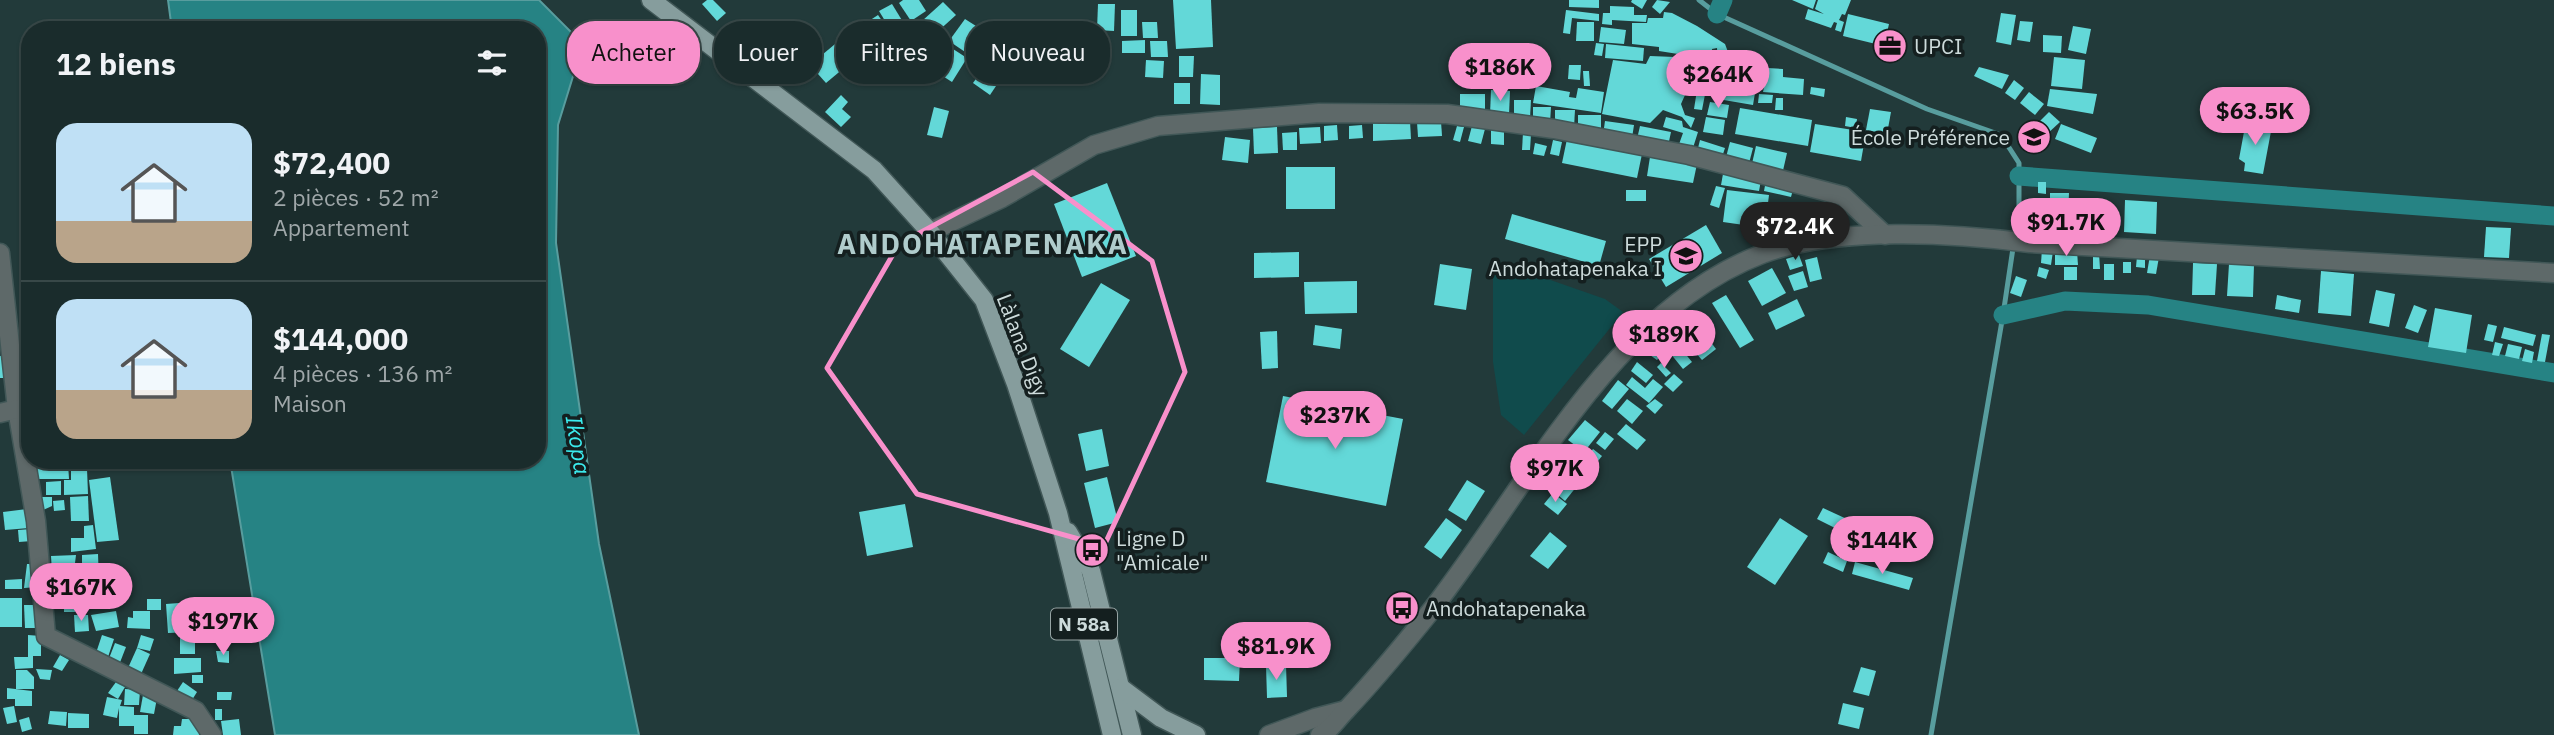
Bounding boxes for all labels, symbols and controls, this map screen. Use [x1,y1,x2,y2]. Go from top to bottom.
chip: Acheter [567,21,700,84]
chip: Louer [714,21,822,84]
chip: Filtres [836,21,952,84]
chip: Nouveau [966,21,1110,84]
office icon: UPCI [1871,27,1909,65]
place label: UPCI [1914,32,1962,60]
pin: $186K [1451,43,1549,103]
text: 12 biens [56,44,176,83]
icon: filters [473,44,511,82]
pin: $264K [1669,50,1767,110]
text: $186K [1464,51,1536,81]
text: $264K [1682,58,1754,88]
pin: $63.5K [2198,88,2312,147]
text: $63.5K [2216,95,2294,125]
school or university icon: École Préférence [2015,118,2053,156]
place label: École Préférence [1851,123,2010,151]
text: $72,400 [273,143,390,182]
icon: home [112,151,196,235]
text: 2 pièces · 52 m² [273,182,439,212]
pin: $91.7K [2009,198,2123,258]
pin: $72.4K [1738,202,1852,262]
text: $91.7K [2027,206,2105,236]
text: $72.4K [1756,210,1834,240]
text: Appartement [273,212,410,242]
district label: ANDOHATAPENAKA [837,225,1129,262]
place label: EPP Andohatapenaka I [1489,230,1662,282]
school or university icon: EPP Andohatapenaka I [1667,237,1705,275]
street label: Làlana Digy [991,290,1056,401]
pin: $189K [1615,310,1713,370]
text: $189K [1628,318,1700,348]
text: $144,000 [273,319,408,358]
icon: home [112,327,196,411]
text: 4 pièces · 136 m² [273,358,452,388]
text: Maison [273,388,347,418]
pin: $237K [1286,392,1384,451]
text: $237K [1299,399,1371,429]
water label: Ikopa [560,413,598,477]
pin: $97K [1514,444,1596,504]
text: $97K [1526,452,1584,482]
pin: $144K [1833,516,1931,576]
place label: Ligne D "Amicale" [1116,524,1208,576]
text: $144K [1846,524,1918,554]
bus stop icon: Ligne D "Amicale" [1073,531,1111,569]
pin: $167K [32,564,130,623]
text: $167K [45,571,117,601]
bus stop icon: Andohatapenaka [1383,589,1421,627]
place label: Andohatapenaka [1426,594,1586,622]
pin: $197K [174,598,272,657]
text: $197K [187,605,259,635]
road number: N 58a [1051,608,1117,639]
pin: $81.9K [1219,622,1333,682]
text: $81.9K [1237,630,1315,660]

